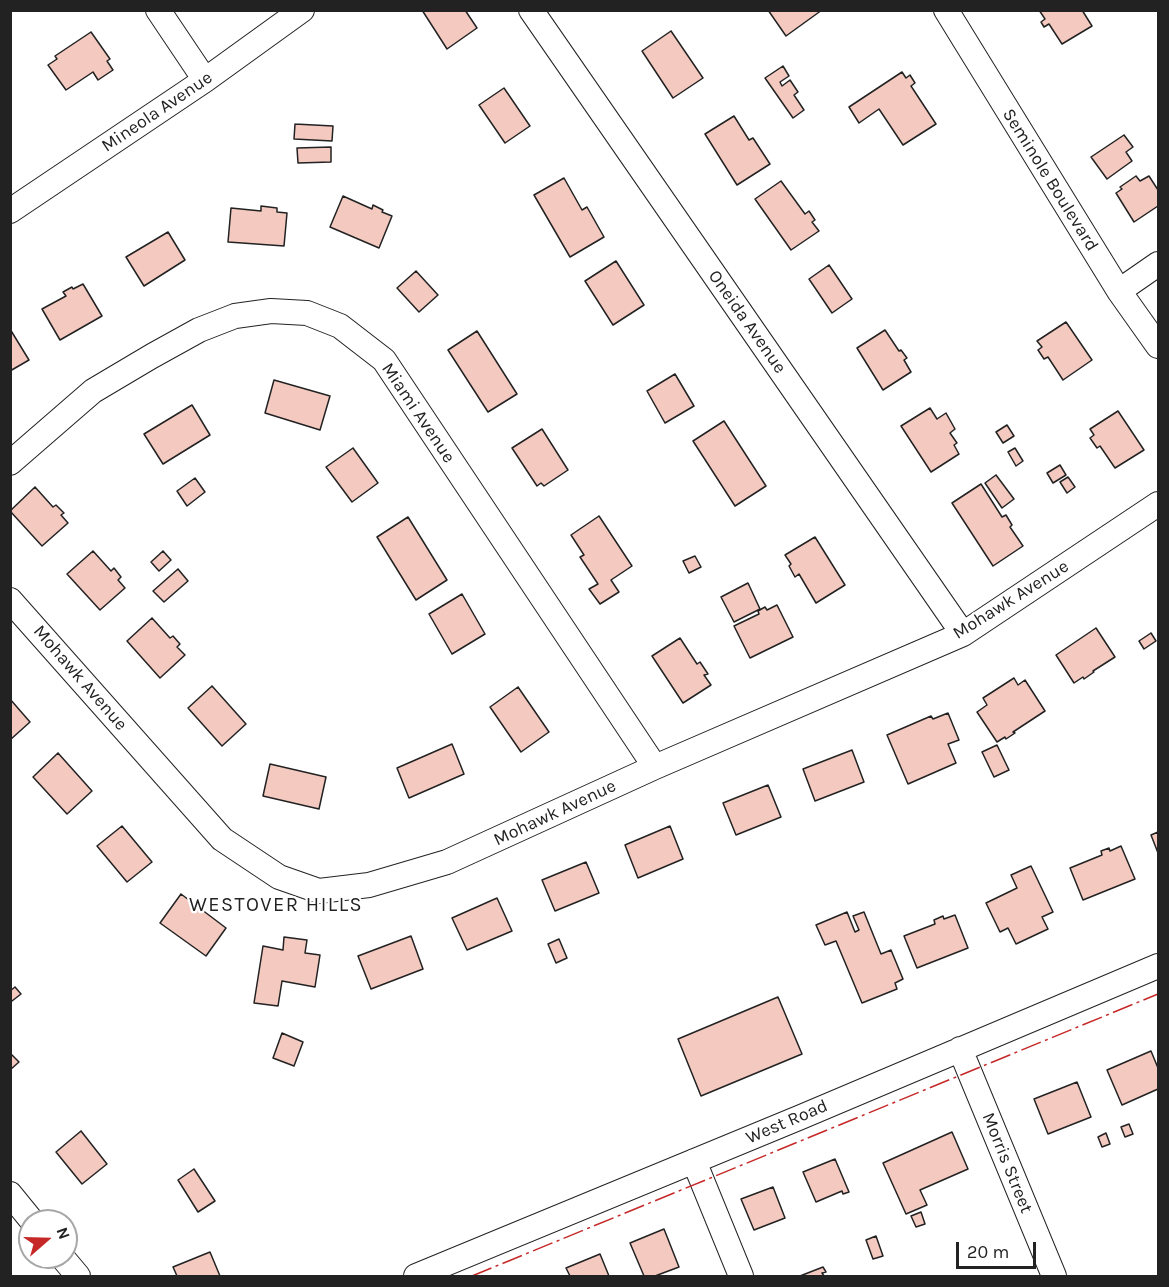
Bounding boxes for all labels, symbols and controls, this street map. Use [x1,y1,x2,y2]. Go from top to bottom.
street label: Mineola Avenue [97,67,217,157]
street label: Seminole Boulevard [997,105,1103,255]
street label: Oneida Avenue [703,266,791,378]
street label: Miami Avenue [377,359,459,467]
street label: Mohawk Avenue [949,556,1073,644]
street label: Mohawk Avenue [28,621,132,735]
street label: Mohawk Avenue [490,775,620,851]
district label: WESTOVER HILLS [189,893,363,917]
street label: West Road [743,1095,831,1149]
street label: Morris Street [977,1110,1037,1216]
north arrow [18,1209,78,1269]
text: N [53,1225,74,1242]
scale bar [959,1230,1038,1268]
text: 20 m [967,1241,1009,1263]

